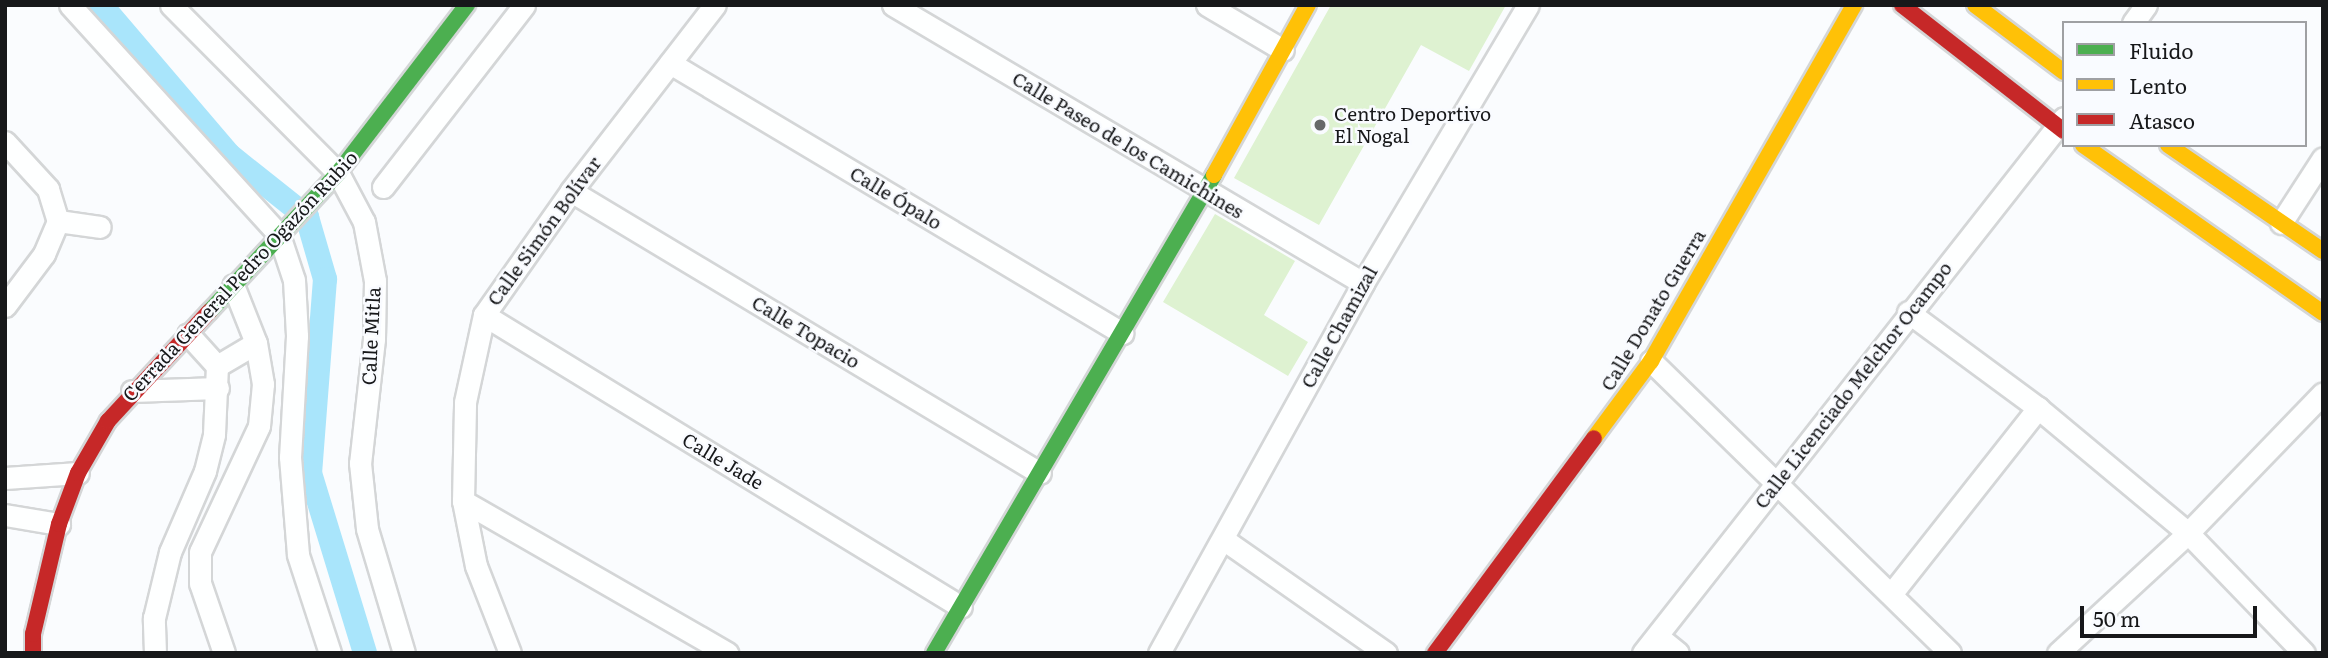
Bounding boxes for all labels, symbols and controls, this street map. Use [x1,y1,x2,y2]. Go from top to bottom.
legend [2062,21,2307,147]
text: Fluido [2129,34,2193,65]
street label: Calle Paseo de los Camichines [1008,67,1248,223]
text: Lento [2129,69,2187,100]
place label: Centro Deportivo El Nogal [1334,103,1491,147]
text: Atasco [2129,104,2195,135]
marker: Centro Deportivo El Nogal [1312,117,1328,133]
street label: Cerrada General Pedro Ogazón Rubio [118,146,362,406]
street label: Calle Simón Bolívar [482,152,606,310]
street label: Calle Ópalo [846,162,946,234]
street label: Calle Donato Guerra [1596,225,1710,395]
street label: Calle Licenciado Melchor Ocampo [1750,257,1956,513]
street label: Calle Chamizal [1296,262,1382,392]
street label: Calle Mitla [357,286,385,386]
street label: Calle Topacio [748,291,864,373]
street label: Calle Jade [678,428,768,494]
scale bar [2083,592,2260,636]
text: 50 m [2093,602,2140,633]

